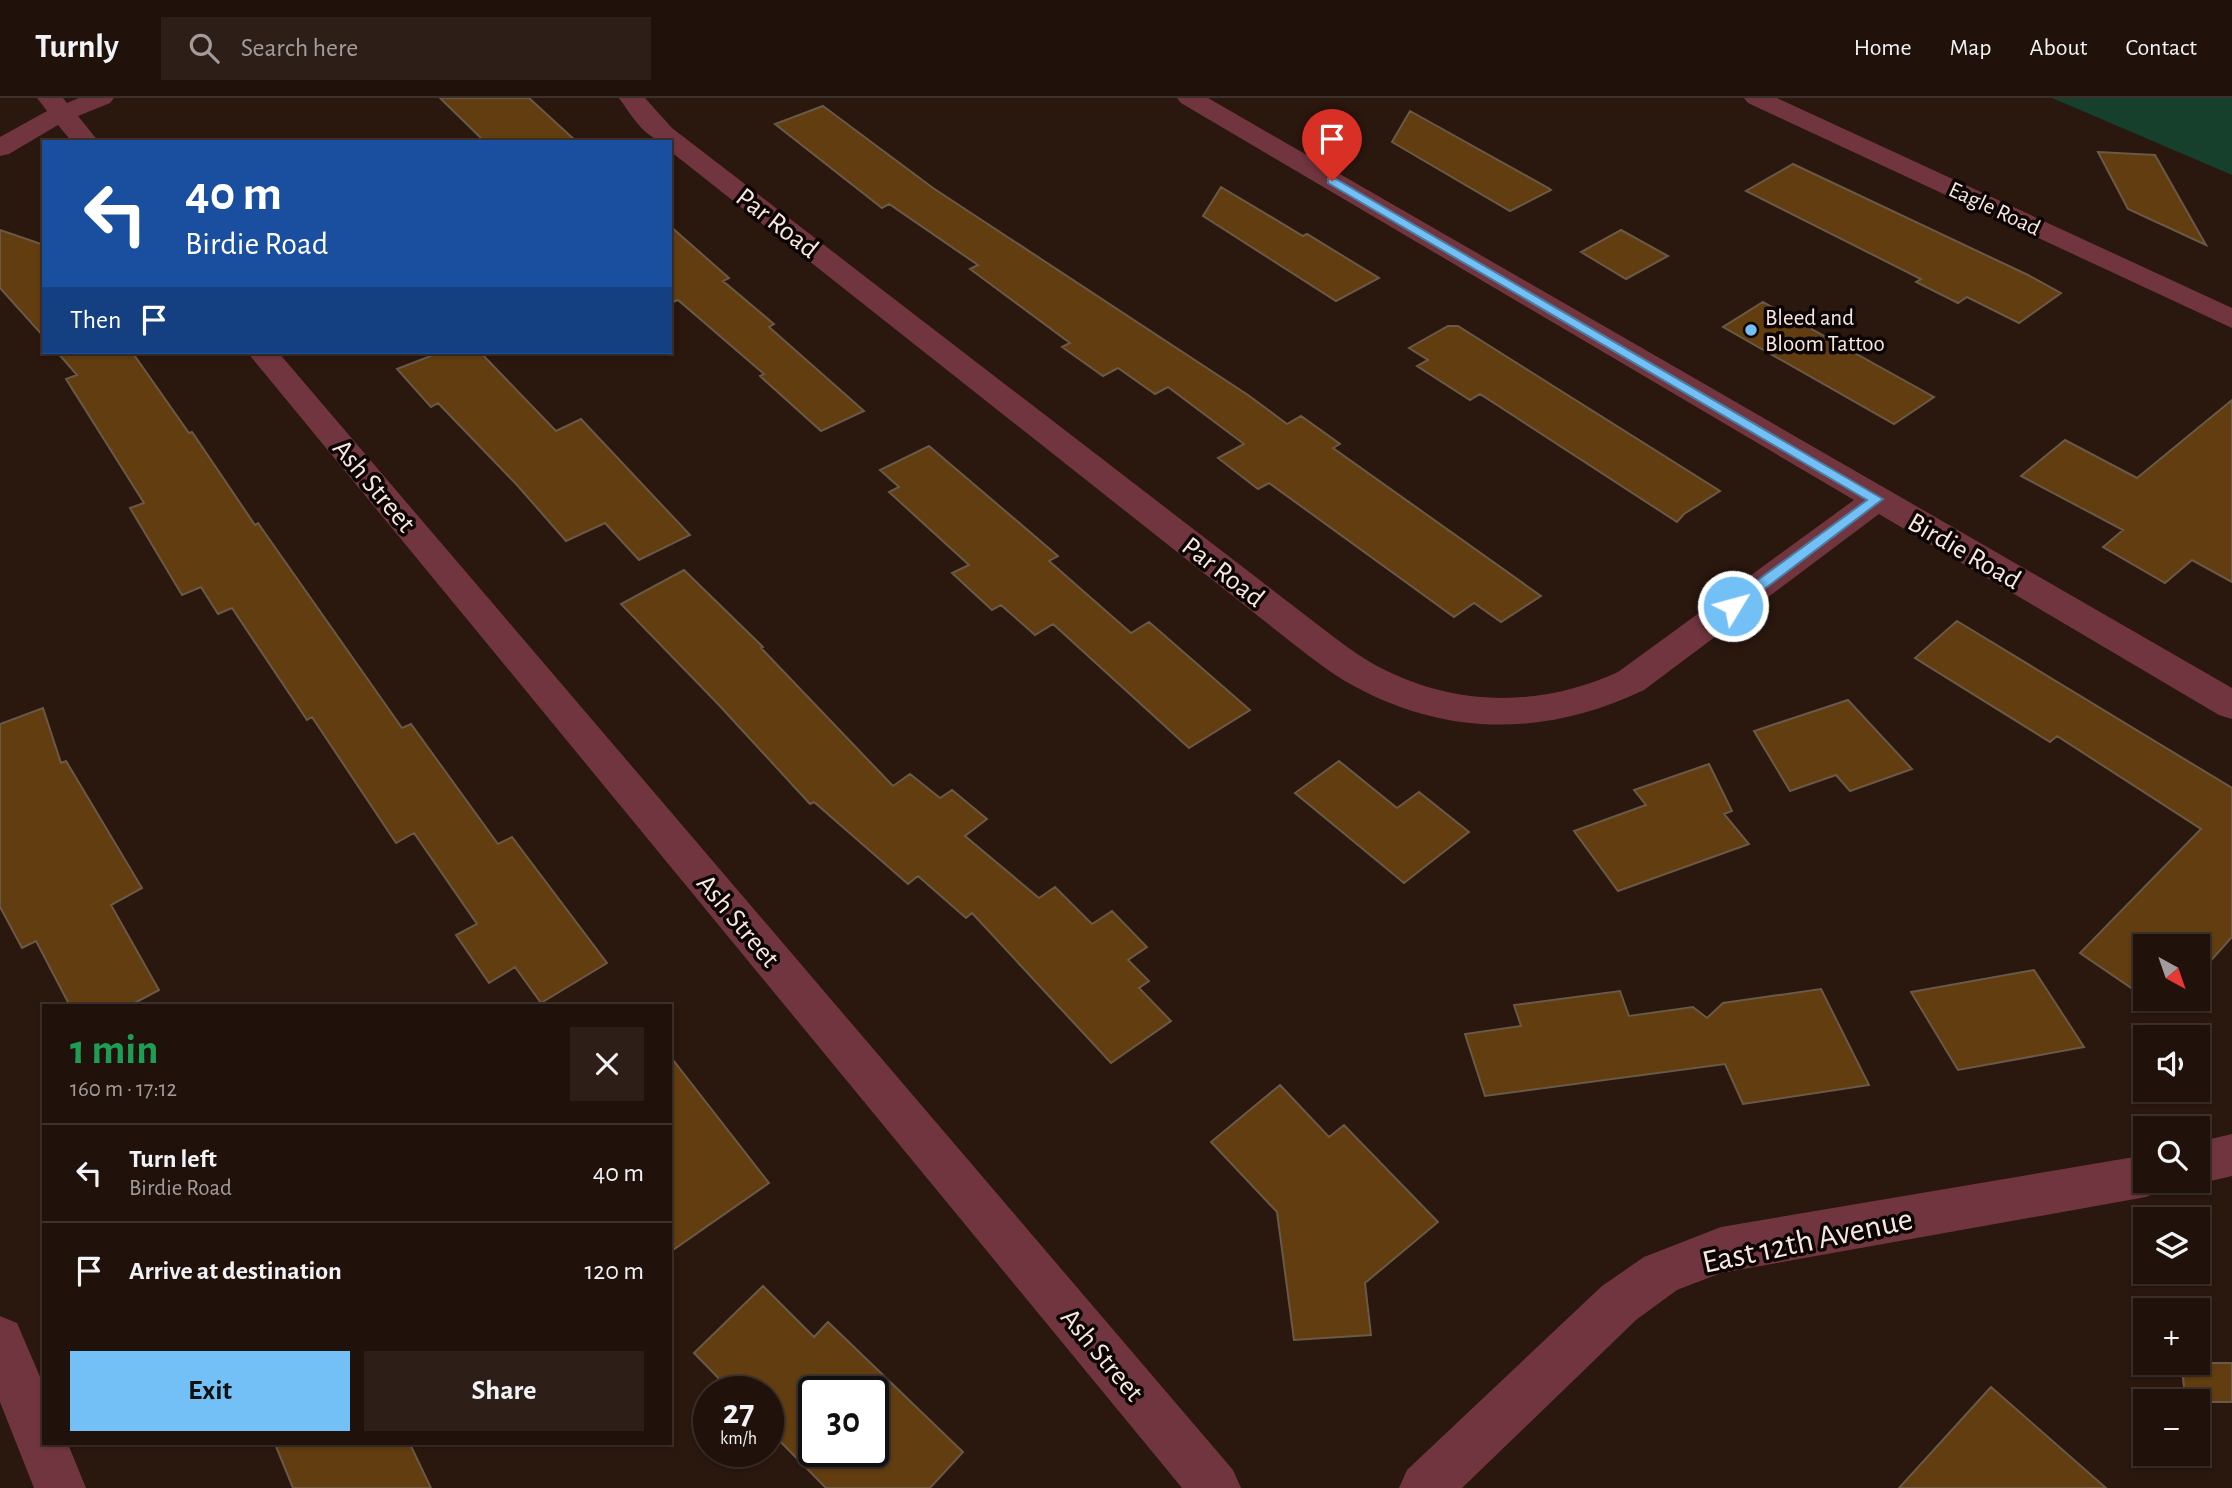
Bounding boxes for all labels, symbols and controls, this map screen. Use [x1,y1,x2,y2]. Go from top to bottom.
search box [161,17,651,80]
icon: search [185,29,223,67]
text: Turnly [35,31,119,64]
text: Search here [241,35,358,61]
text: Home [1854,36,1912,60]
text: Map [1950,36,1992,60]
text: About [2030,36,2087,60]
text: Contact [2125,36,2197,60]
pin [1302,109,1362,181]
icon: arrive [1313,120,1351,158]
icon: left [70,168,161,259]
text: 40 m [185,170,282,219]
street label: Eagle Road [1945,178,2044,241]
street label: Par Road [730,183,823,264]
text: Birdie Road [185,228,328,260]
icon: arrive [135,301,173,339]
text: Then [70,307,121,333]
place label: Bleed and Bloom Tattoo [1765,307,1885,356]
marker: Bleed and Bloom Tattoo [1743,322,1759,338]
street label: Ash Street [327,435,420,538]
street label: Birdie Road [1903,508,2025,595]
street label: Par Road [1176,532,1269,613]
position arrow [1696,569,1770,643]
street label: Ash Street [691,870,784,973]
north arrow [2133,934,2210,1012]
map controls [2133,934,2210,1466]
button: sound [2133,1025,2210,1102]
button: close [570,1027,644,1101]
text: 1 min [70,1029,159,1071]
text: 160 m · 17:12 [70,1078,177,1101]
button: search [2133,1116,2210,1193]
text: Turn left [129,1146,217,1172]
icon: left [70,1154,108,1192]
text: 40 m [593,1160,644,1186]
text: Birdie Road [129,1177,232,1200]
street label: East 12th Avenue [1699,1203,1916,1280]
button: layers [2133,1207,2210,1284]
icon: arrive [70,1252,108,1290]
text: Arrive at destination [129,1258,342,1284]
text: 120 m [584,1258,644,1284]
button: + [2133,1298,2210,1375]
street label: Ash Street [1055,1304,1148,1407]
button: Exit [70,1351,350,1431]
button: Share [364,1351,644,1431]
speed limit sign: 30 [798,1376,889,1467]
button: − [2133,1389,2210,1466]
text: 27 [723,1395,754,1430]
text: km/h [720,1430,757,1448]

